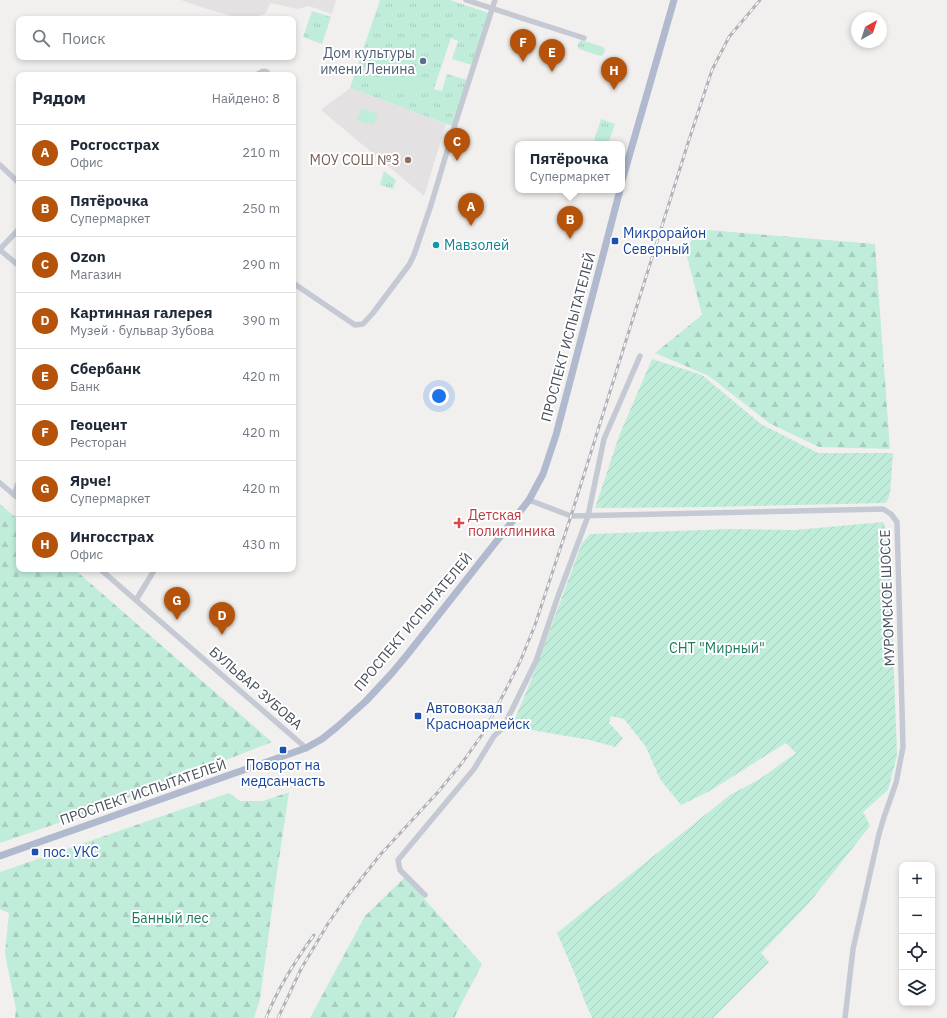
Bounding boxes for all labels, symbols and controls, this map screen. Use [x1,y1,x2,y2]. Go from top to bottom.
north arrow [851,12,887,48]
search box [16,16,296,60]
icon: search [30,27,52,49]
text: Поиск [62,29,105,48]
pin: F [510,29,536,62]
pin: E [539,39,565,72]
place label: Дом культуры имени Ленина [320,44,416,78]
marker: Дом культуры имени Ленина [418,56,428,66]
pin: H [601,57,627,90]
text: Рядом [32,87,86,109]
text: Найдено: 8 [212,90,280,107]
pin: C [444,128,470,161]
text: Росгосстрах [70,135,160,154]
popup [515,141,625,193]
text: A [41,144,49,161]
text: 210 m [242,144,280,161]
text: Пятёрочка [530,149,609,168]
place label: МОУ СОШ №3 [310,151,400,169]
text: Офис [70,154,103,171]
marker: МОУ СОШ №3 [403,155,413,165]
text: Супермаркет [530,168,610,185]
text: Пятёрочка [70,191,149,210]
pin: A [458,193,484,226]
text: B [41,200,49,217]
text: 250 m [242,200,280,217]
pin: B [557,206,583,239]
text: Супермаркет [70,210,150,227]
place label: Микрорайон Северный [623,224,706,258]
place label: Мавзолей [444,236,509,254]
marker: Микрорайон Северный [610,236,620,246]
marker: Мавзолей [431,240,441,250]
text: Ozon [70,247,106,266]
street label: ПРОСПЕКТ ИСПЫТАТЕЛЕЙ [536,250,599,424]
text: C [41,256,49,273]
text: 290 m [242,256,280,273]
text: Магазин [70,266,122,283]
text: Картинная галерея [70,303,213,322]
text: D [40,312,50,329]
text: 390 m [242,312,280,329]
text: Музей · бульвар Зубова [70,322,214,339]
text: Сбербанк [70,359,141,378]
text: E [41,368,49,385]
text: 420 m [242,368,280,385]
text: Банк [70,378,100,395]
your location [429,386,449,406]
text: Геоцент [70,415,127,434]
text: F [41,424,49,441]
text: 420 m [242,424,280,441]
text: Ресторан [70,434,127,451]
text: Ярче! [70,471,111,490]
text: G [40,480,50,497]
text: 420 m [242,480,280,497]
text: Супермаркет [70,490,150,507]
place label: Детская поликлиника [468,506,556,540]
marker: Детская поликлиника [453,517,465,529]
text: Ингосстрах [70,527,154,546]
street label: МУРОМСКОЕ ШОССЕ [876,529,898,667]
text: H [40,536,50,553]
text: 430 m [242,536,280,553]
text: Офис [70,546,103,563]
street label: ПРОСПЕКТ ИСПЫТАТЕЛЕЙ [349,549,476,695]
pin: G [164,587,190,620]
pin: D [209,602,235,635]
park label: СНТ "Мирный" [669,639,765,657]
street label: БУЛЬВАР ЗУБОВА [206,643,306,733]
place label: Автовокзал Красноармейск [426,699,530,733]
marker: Автовокзал Красноармейск [413,711,423,721]
marker: Поворот на медсанчасть [278,745,288,755]
street label: ПРОСПЕКТ ИСПЫТАТЕЛЕЙ [57,754,229,829]
place label: Поворот на медсанчасть [241,756,325,790]
place label: пос. УКС [43,843,99,861]
marker: пос. УКС [30,847,40,857]
map controls [899,862,935,1006]
button: + [899,862,935,898]
button: − [899,898,935,934]
park label: Банный лес [131,909,209,927]
button: locate [899,934,935,970]
button: layers [899,970,935,1006]

